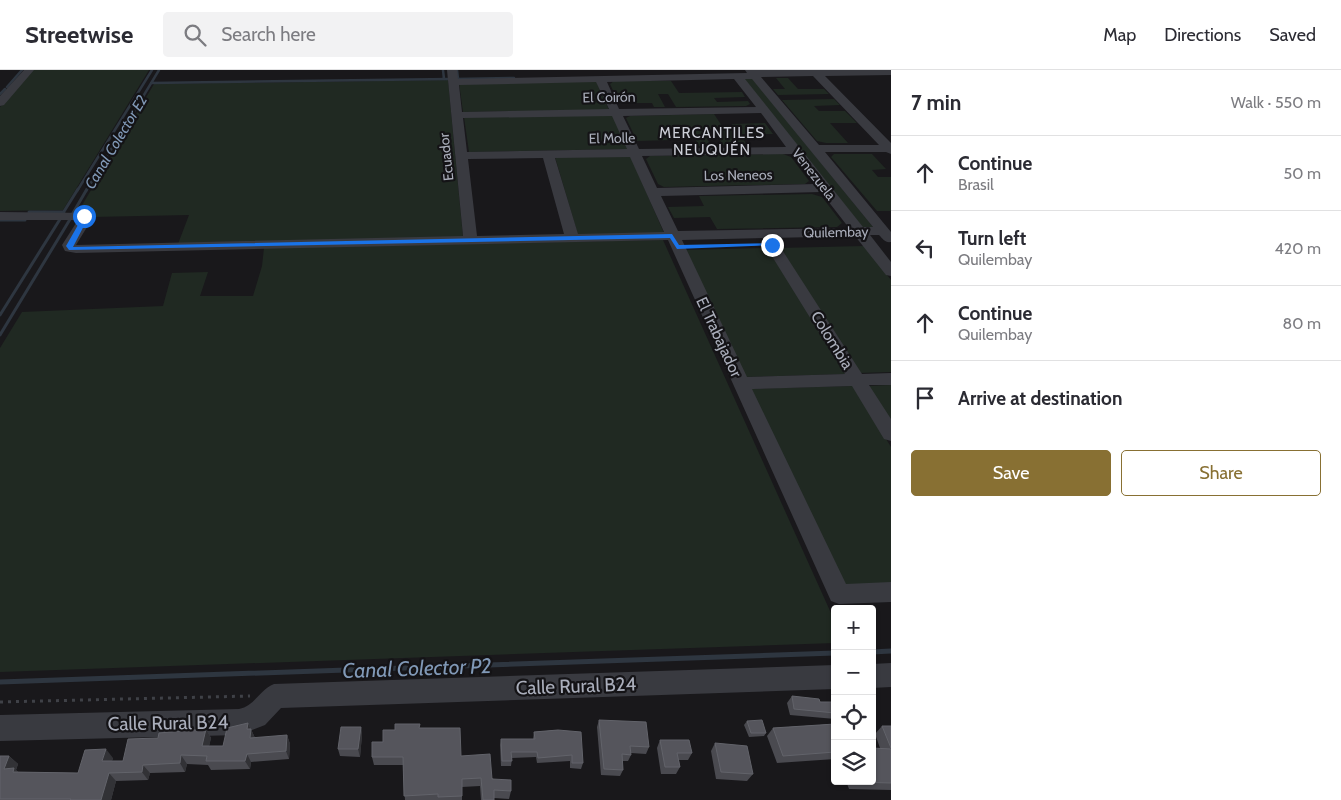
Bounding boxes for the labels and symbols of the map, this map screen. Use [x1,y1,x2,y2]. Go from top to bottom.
street label: El Coirón [582,88,636,106]
water label: Canal Colector E2 [81,92,151,192]
district label: MERCANTILES NEUQUÉN [659,124,765,159]
street label: El Molle [588,129,636,147]
street label: Ecuador [434,132,457,182]
street label: Venezuela [788,144,840,204]
street label: Los Neneos [703,165,773,185]
route start [73,205,96,228]
street label: Quilembay [803,222,869,242]
route end [761,234,784,257]
street label: El Trabajador [692,294,746,381]
street label: Colombia [807,307,857,373]
water label: Canal Colector P2 [342,653,492,683]
street label: Calle Rural B24 [515,672,637,700]
street label: Calle Rural B24 [107,710,229,736]

